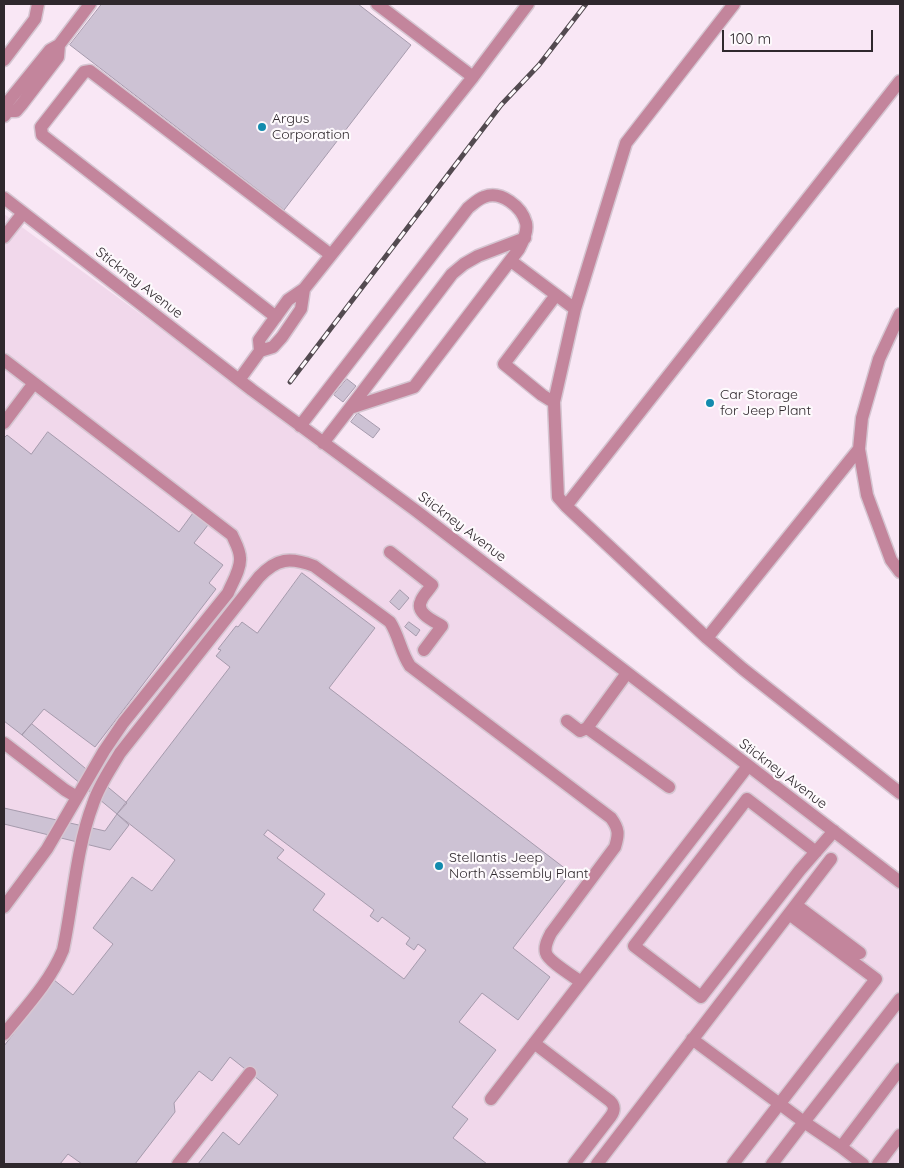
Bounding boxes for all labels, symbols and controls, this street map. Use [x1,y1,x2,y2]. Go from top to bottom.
scale bar [724,20,875,52]
text: 100 m [730,29,771,48]
place label: Argus Corporation [272,111,350,144]
marker: Argus Corporation [256,121,268,133]
street label: Stickney Avenue [92,244,186,322]
place label: Car Storage for Jeep Plant [720,387,811,420]
marker: Car Storage for Jeep Plant [704,397,716,409]
street label: Stickney Avenue [415,488,509,566]
street label: Stickney Avenue [736,735,830,813]
place label: Stellantis Jeep North Assembly Plant [449,850,589,882]
marker: Stellantis Jeep North Assembly Plant [433,860,445,872]

